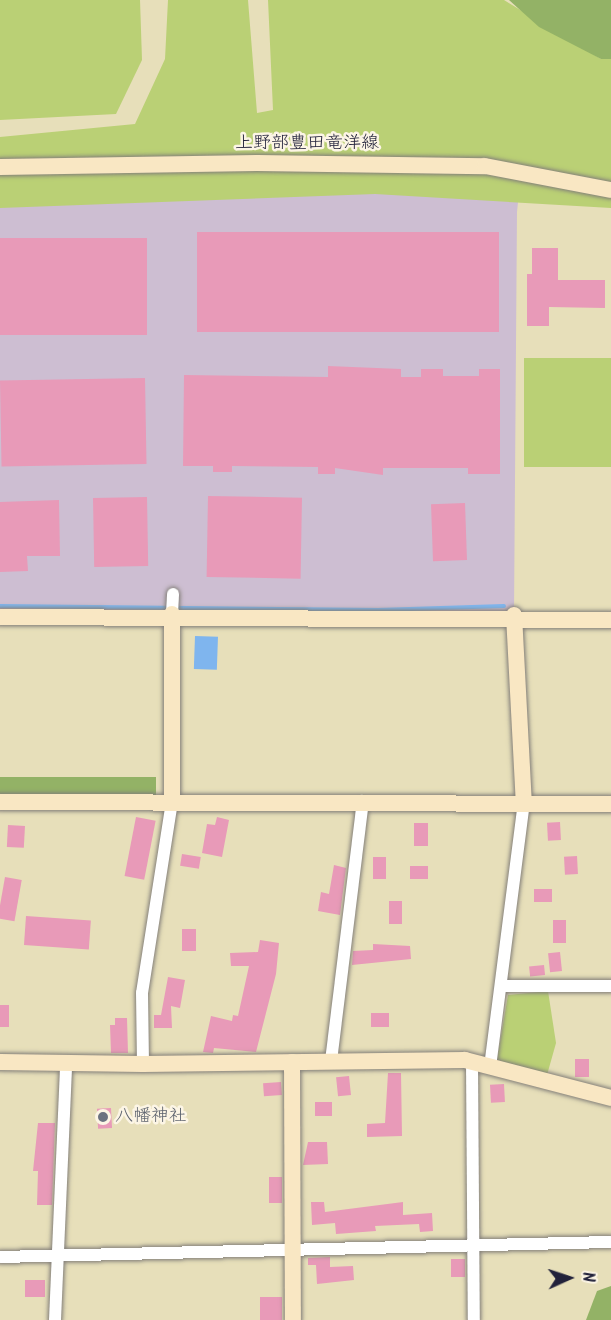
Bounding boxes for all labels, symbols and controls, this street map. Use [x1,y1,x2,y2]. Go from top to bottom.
street label: 上野部豊田竜洋線 [235,133,379,155]
place label: 八幡神社 [115,1106,187,1128]
marker: 八幡神社 [96,1110,110,1124]
north arrow [539,1248,599,1308]
text: N [575,1271,600,1283]

